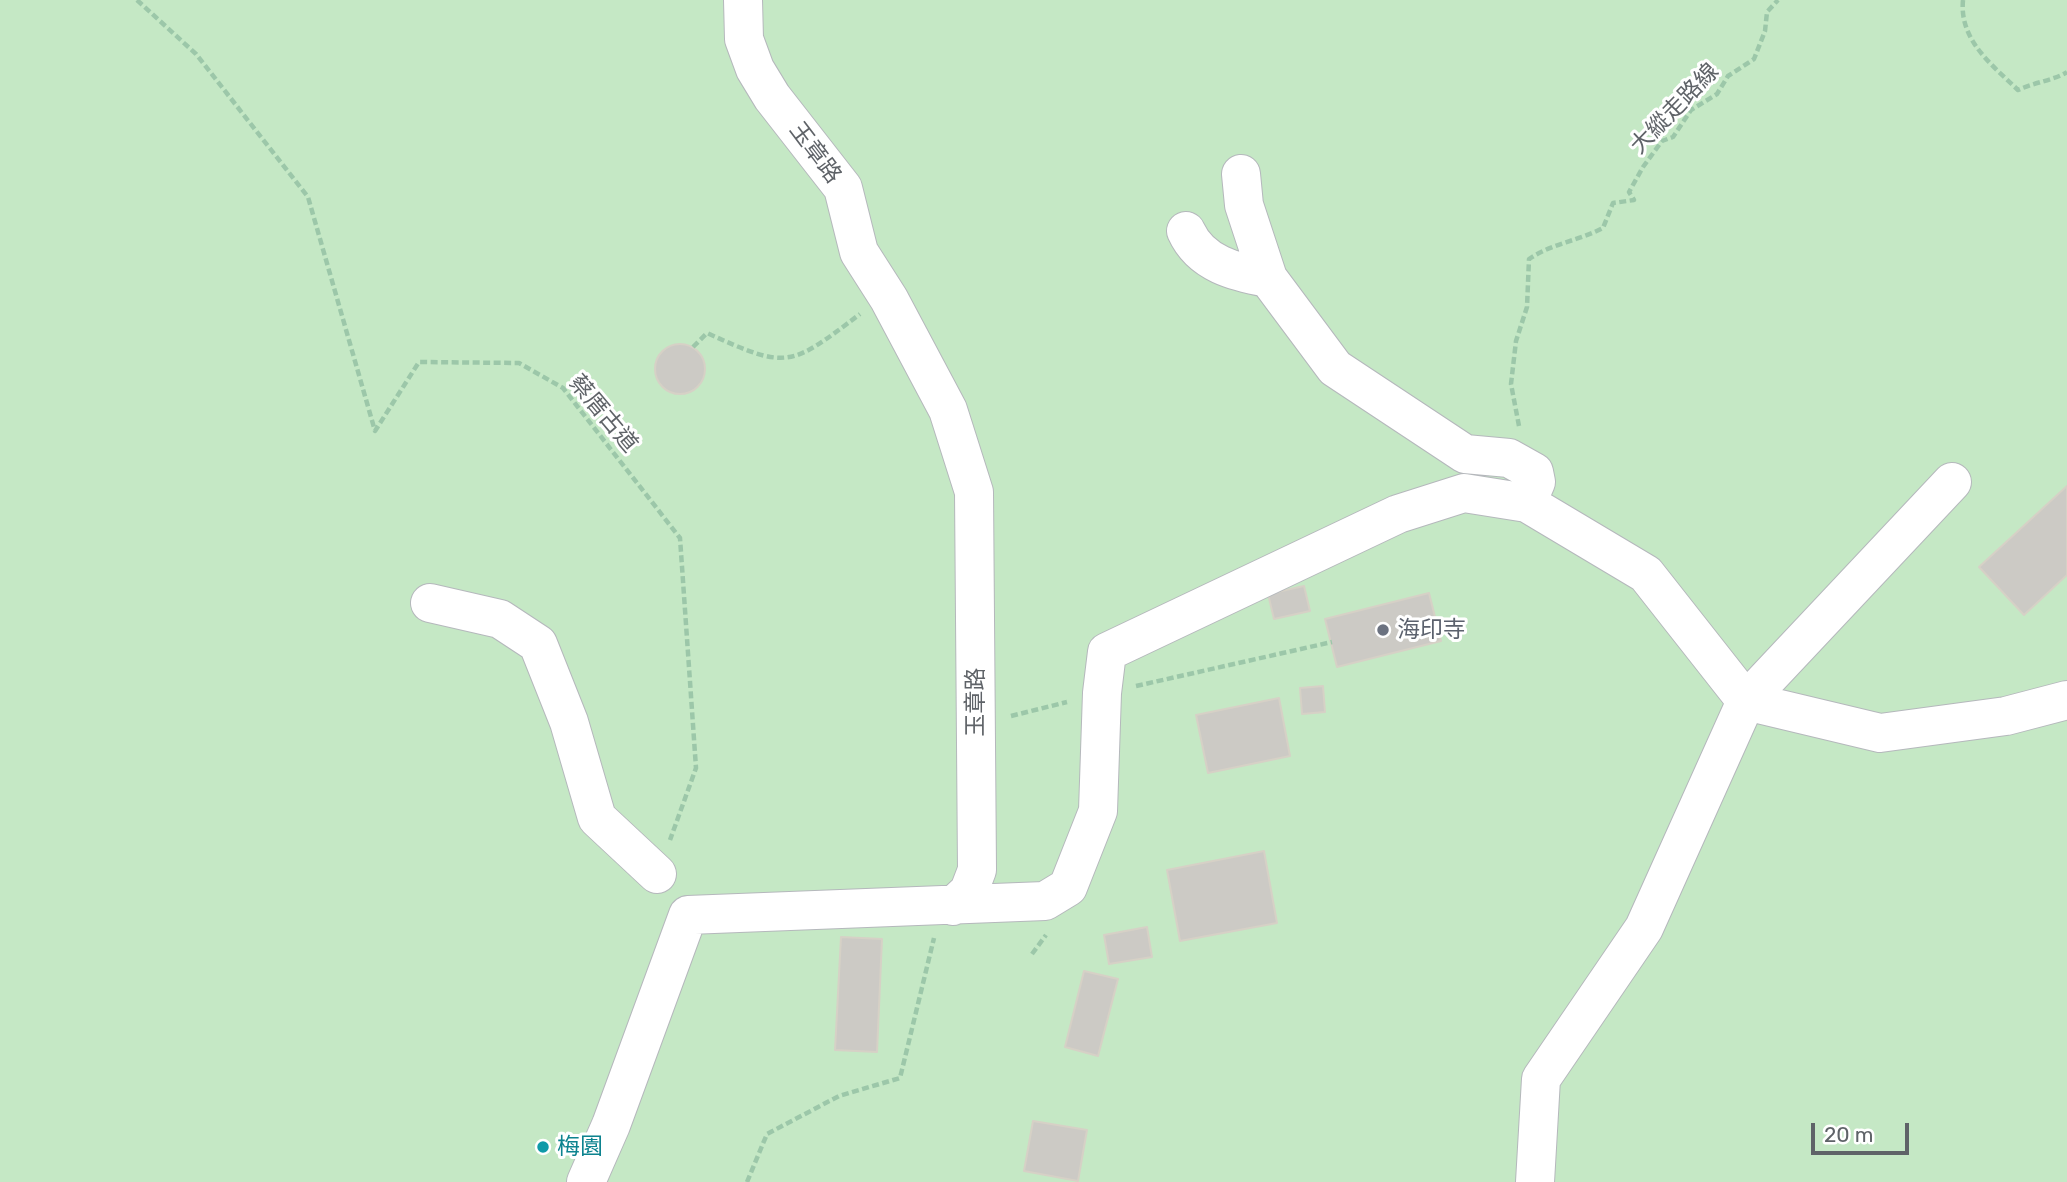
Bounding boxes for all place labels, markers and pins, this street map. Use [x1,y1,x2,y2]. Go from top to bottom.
place label: 海印寺 [1397,616,1466,644]
marker: 海印寺 [1375,622,1391,638]
place label: 梅園 [557,1133,603,1161]
marker: 梅園 [535,1139,551,1155]

